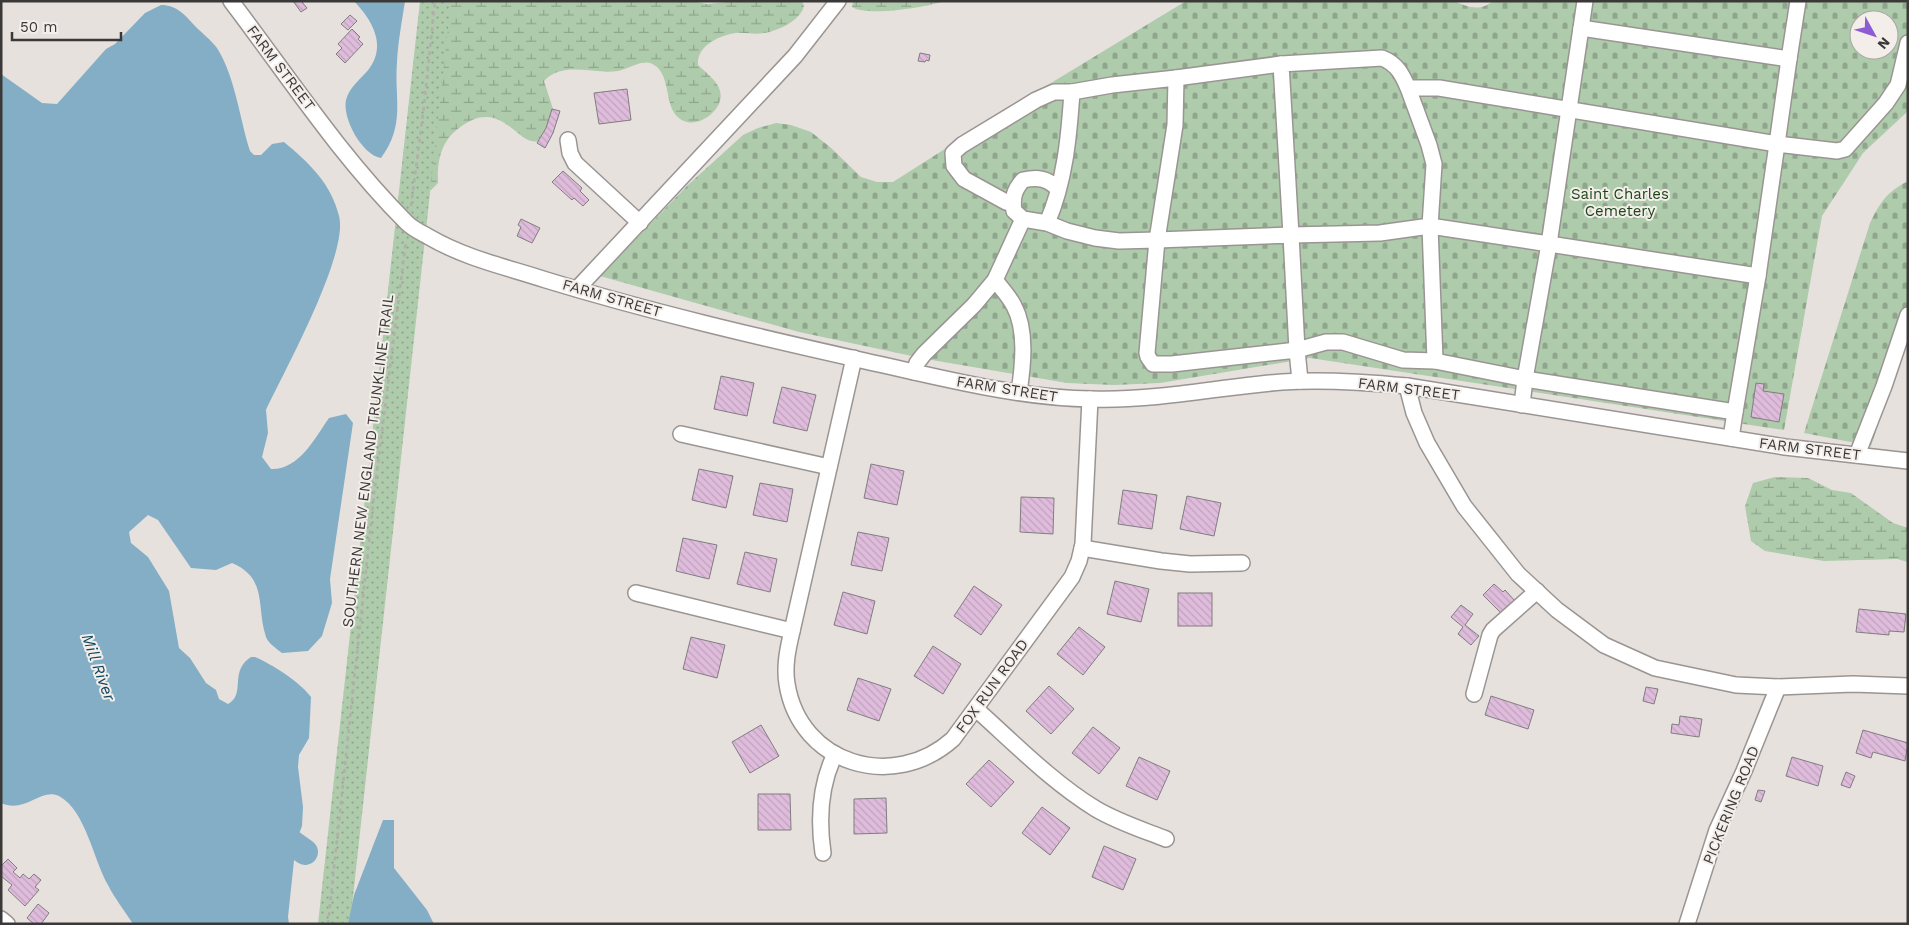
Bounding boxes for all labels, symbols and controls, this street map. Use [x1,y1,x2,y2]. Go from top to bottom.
scale bar [12,10,121,42]
north arrow [1849,10,1899,60]
text: 50 m [20,18,57,36]
street label: FARM STREET [243,22,319,114]
text: N [1874,34,1893,52]
park label: Saint Charles Cemetery [1571,185,1669,220]
street label: FARM STREET [560,275,664,321]
street label: SOUTHERN NEW ENGLAND TRUNKLINE TRAIL [339,293,397,629]
street label: FARM STREET [955,372,1059,406]
street label: FARM STREET [1357,374,1461,404]
street label: FARM STREET [1758,434,1862,464]
water label: Mill River [78,631,120,704]
street label: FOX RUN ROAD [952,635,1032,737]
street label: PICKERING ROAD [1699,743,1763,867]

